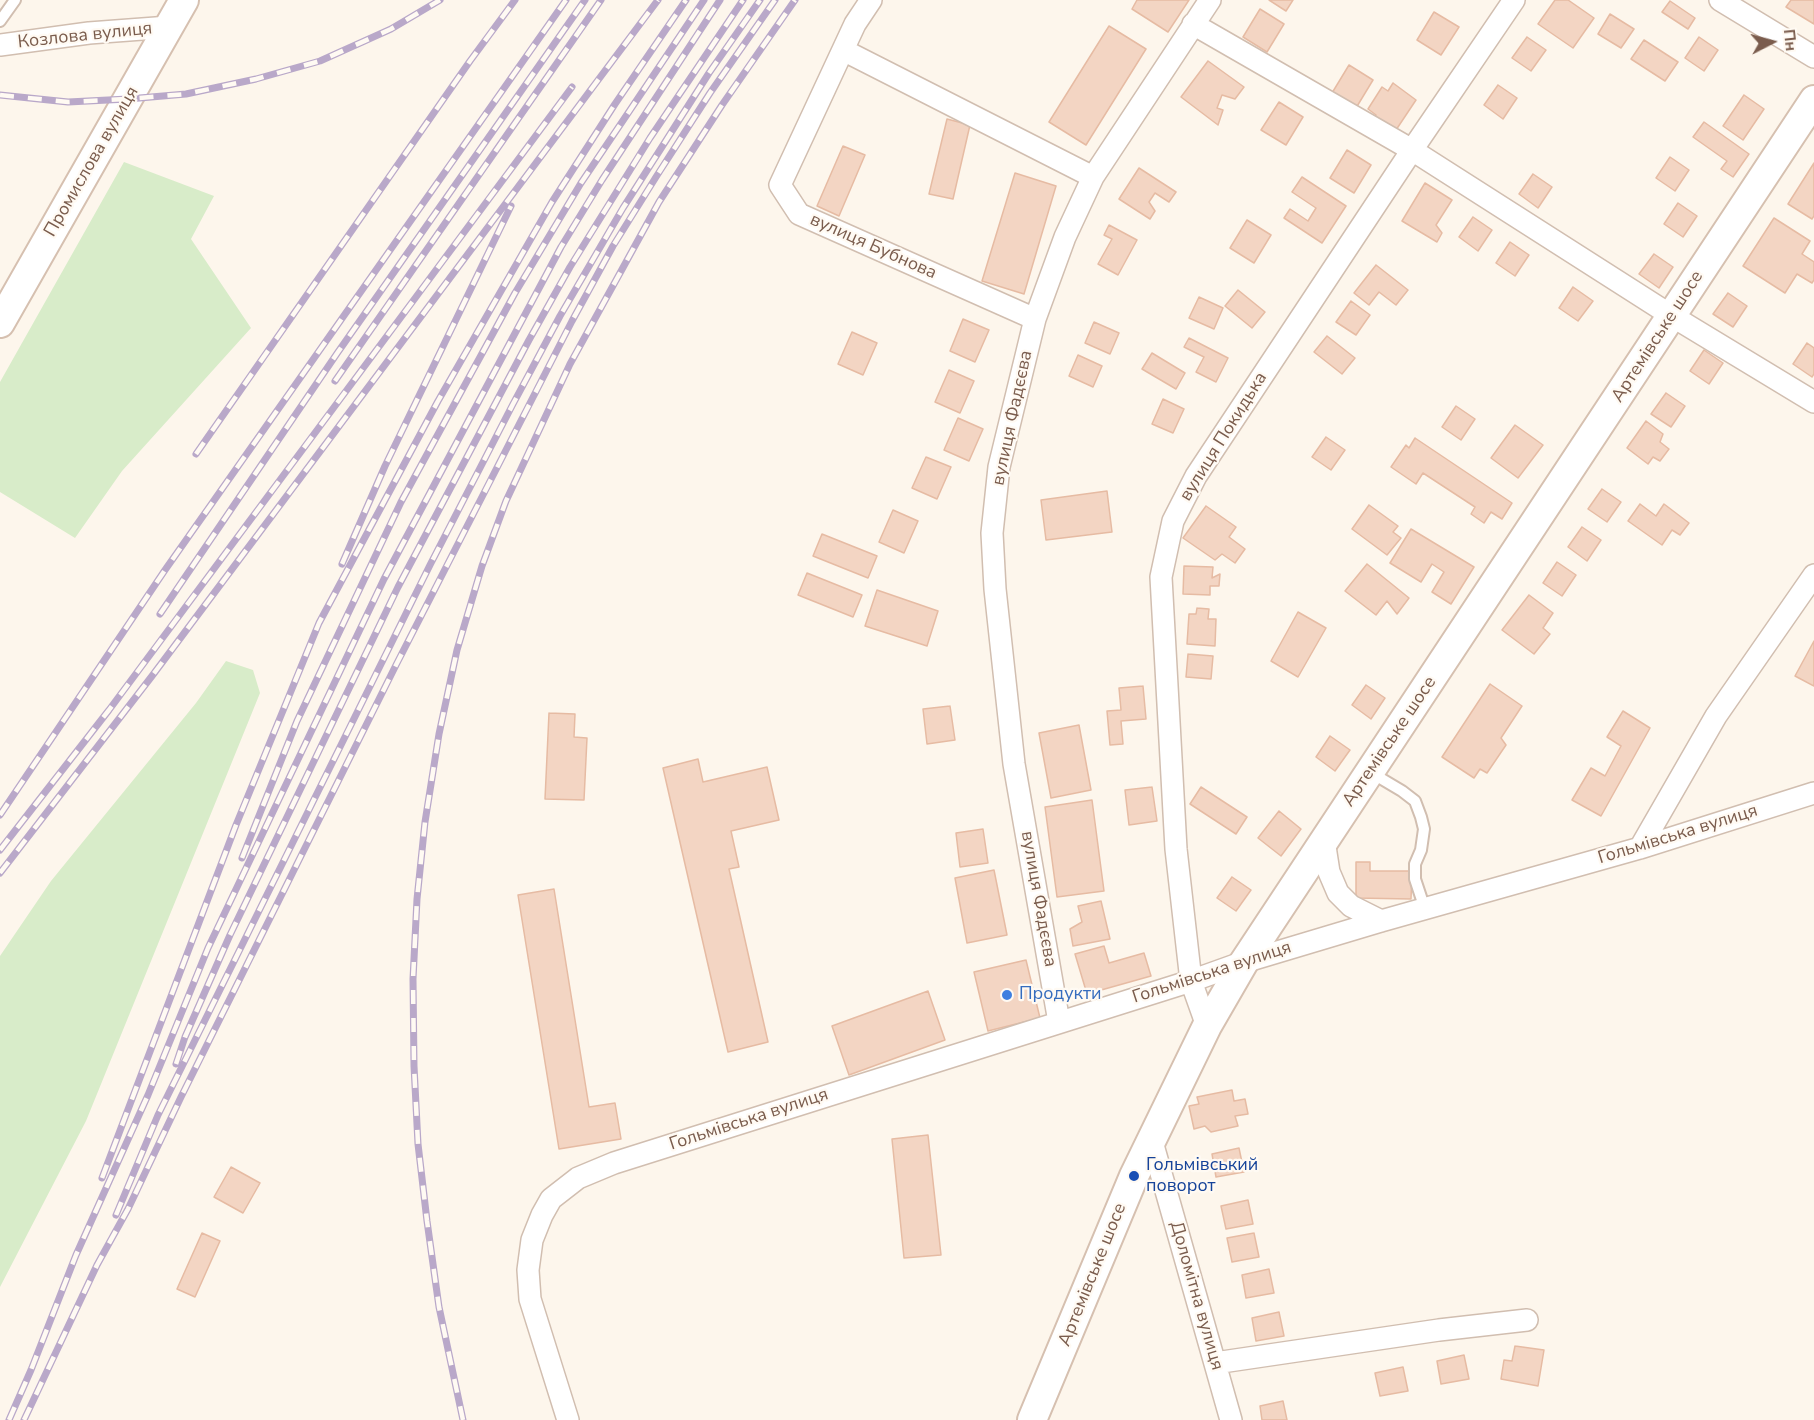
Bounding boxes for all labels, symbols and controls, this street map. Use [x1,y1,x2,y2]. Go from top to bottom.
north arrow [1742,12,1802,72]
street label: Козлова вулиця [17,18,153,54]
text: Пн [1778,28,1802,52]
street label: Промислова вулиця [40,83,144,241]
street label: вулиця Бубнова [806,209,940,285]
street label: Артемівське шосе [1607,267,1709,407]
street label: вулиця Фадєєва [988,349,1038,487]
street label: вулиця Покидька [1176,369,1272,505]
street label: Артемівське шосе [1338,673,1442,811]
street label: Гольмівська вулиця [1596,800,1760,870]
street label: вулиця Фадєєва [1015,829,1061,969]
street label: Гольмівська вулиця [1130,937,1294,1009]
place label: Продукти [1019,984,1102,1006]
marker: Продукти [1000,988,1014,1002]
street label: Гольмівська вулиця [667,1084,831,1156]
place label: Гольмівський поворот [1146,1155,1258,1198]
marker: Гольмівський поворот [1127,1169,1141,1183]
street label: Артемівське шосе [1054,1200,1132,1350]
street label: Доломітна вулиця [1164,1219,1228,1373]

